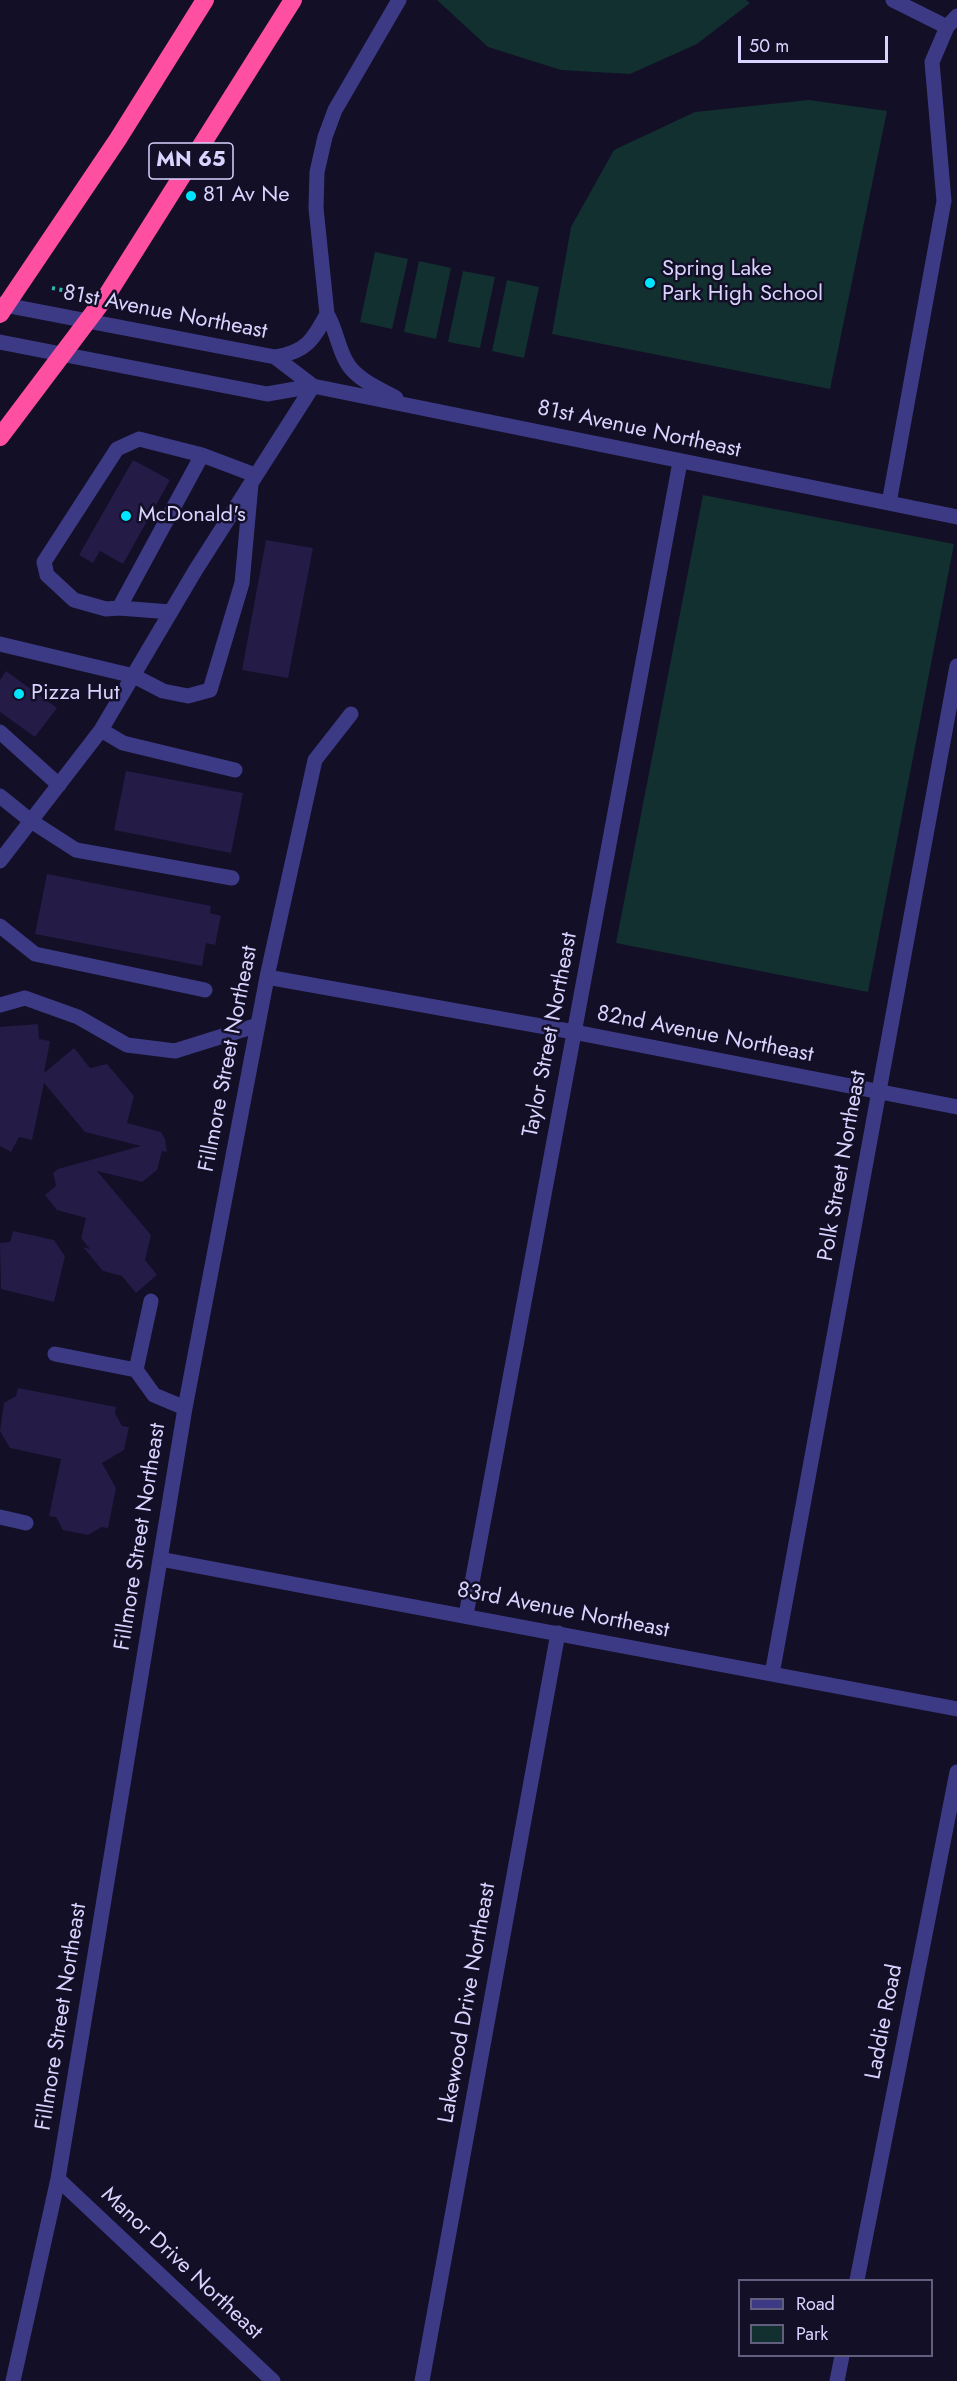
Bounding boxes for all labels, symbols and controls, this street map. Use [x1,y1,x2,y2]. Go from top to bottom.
scale bar [741,24,891,62]
text: 50 m [749,33,789,59]
road number: MN 65 [149,143,233,179]
place label: 81 Av Ne [203,183,290,209]
marker: 81 Av Ne [184,189,198,203]
place label: Spring Lake Park High School [662,257,823,308]
marker: Spring Lake Park High School [643,276,657,290]
street label: 81st Avenue Northeast [61,280,269,346]
street label: 81st Avenue Northeast [535,396,743,464]
place label: McDonald's [138,503,246,529]
marker: McDonald's [119,509,133,523]
place label: Pizza Hut [31,681,119,707]
marker: Pizza Hut [12,687,26,701]
street label: Taylor Street Northeast [518,930,584,1140]
street label: Fillmore Street Northeast [194,944,264,1174]
street label: 82nd Avenue Northeast [595,1001,815,1069]
street label: Polk Street Northeast [813,1069,873,1263]
street label: Fillmore Street Northeast [110,1421,172,1653]
street label: 83rd Avenue Northeast [455,1577,671,1645]
street label: Lakewood Drive Northeast [434,1881,502,2125]
street label: Fillmore Street Northeast [31,1901,93,2133]
street label: Laddie Road [861,1962,909,2082]
street label: Manor Drive Northeast [95,2182,267,2346]
legend [738,2279,933,2357]
text: Road [796,2291,835,2317]
text: Park [796,2321,828,2347]

